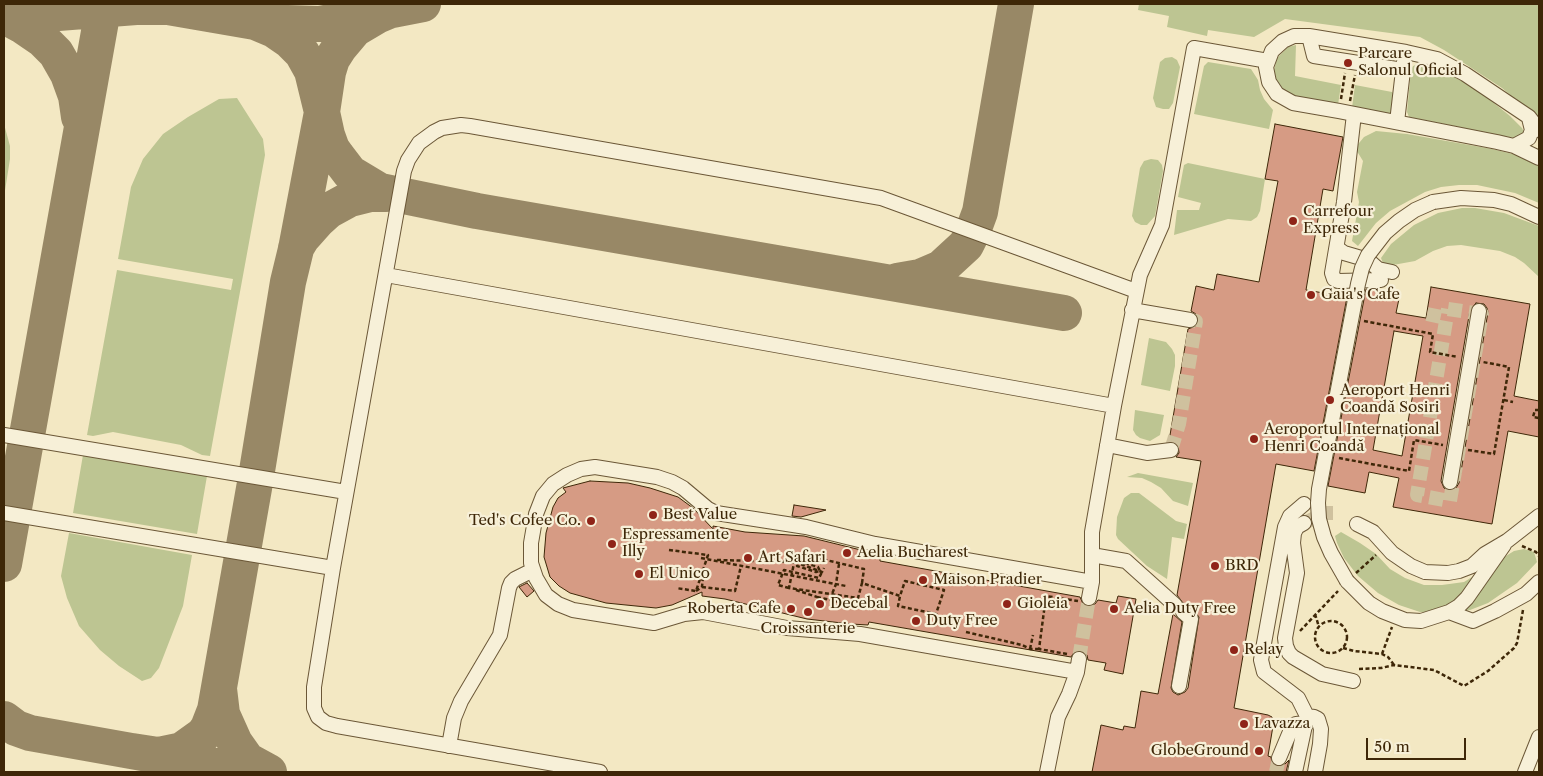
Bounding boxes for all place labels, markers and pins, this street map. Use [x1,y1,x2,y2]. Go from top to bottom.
place label: Parcare Salonul Oficial [1358,45,1462,80]
marker: Parcare Salonul Oficial [1342,57,1354,69]
place label: Carrefour Express [1303,203,1373,238]
marker: Carrefour Express [1287,215,1299,227]
place label: Gaia's Cafe [1321,286,1400,304]
marker: Gaia's Cafe [1305,289,1317,301]
place label: Aeroport Henri Coandă Sosiri [1340,382,1450,417]
marker: Aeroport Henri Coandă Sosiri [1324,394,1336,406]
place label: Aeroportul Internațional Henri Coandă [1264,421,1440,456]
marker: Aeroportul Internațional Henri Coandă [1248,433,1260,445]
place label: Best Value [663,506,737,524]
marker: Best Value [647,509,659,521]
place label: Ted's Cofee Co. [469,512,581,530]
marker: Ted's Cofee Co. [585,515,597,527]
place label: Espressamente Illy [622,526,729,561]
marker: Espressamente Illy [606,538,618,550]
place label: Aelia Bucharest [857,544,968,562]
marker: Aelia Bucharest [841,547,853,559]
place label: Art Safari [758,549,826,567]
marker: Art Safari [742,552,754,564]
place label: BRD [1225,557,1259,575]
marker: BRD [1209,560,1221,572]
place label: El Unico [649,565,710,583]
marker: El Unico [633,568,645,580]
place label: Maison Pradier [933,571,1042,589]
marker: Maison Pradier [917,574,929,586]
place label: Decebal [830,595,888,613]
place label: Gioleia [1017,595,1068,613]
marker: Decebal [814,598,826,610]
marker: Gioleia [1001,598,1013,610]
place label: Roberta Cafe [687,600,781,618]
place label: Aelia Duty Free [1124,600,1236,618]
marker: Roberta Cafe [785,603,797,615]
marker: Aelia Duty Free [1108,603,1120,615]
marker: Croissanterie [802,606,814,618]
place label: Duty Free [926,612,998,630]
marker: Duty Free [910,615,922,627]
place label: Croissanterie [761,620,855,638]
place label: Relay [1244,641,1284,659]
marker: Relay [1228,644,1240,656]
place label: Lavazza [1254,715,1310,733]
marker: Lavazza [1238,718,1250,730]
place label: GlobeGround [1151,742,1249,760]
marker: GlobeGround [1253,745,1265,757]

